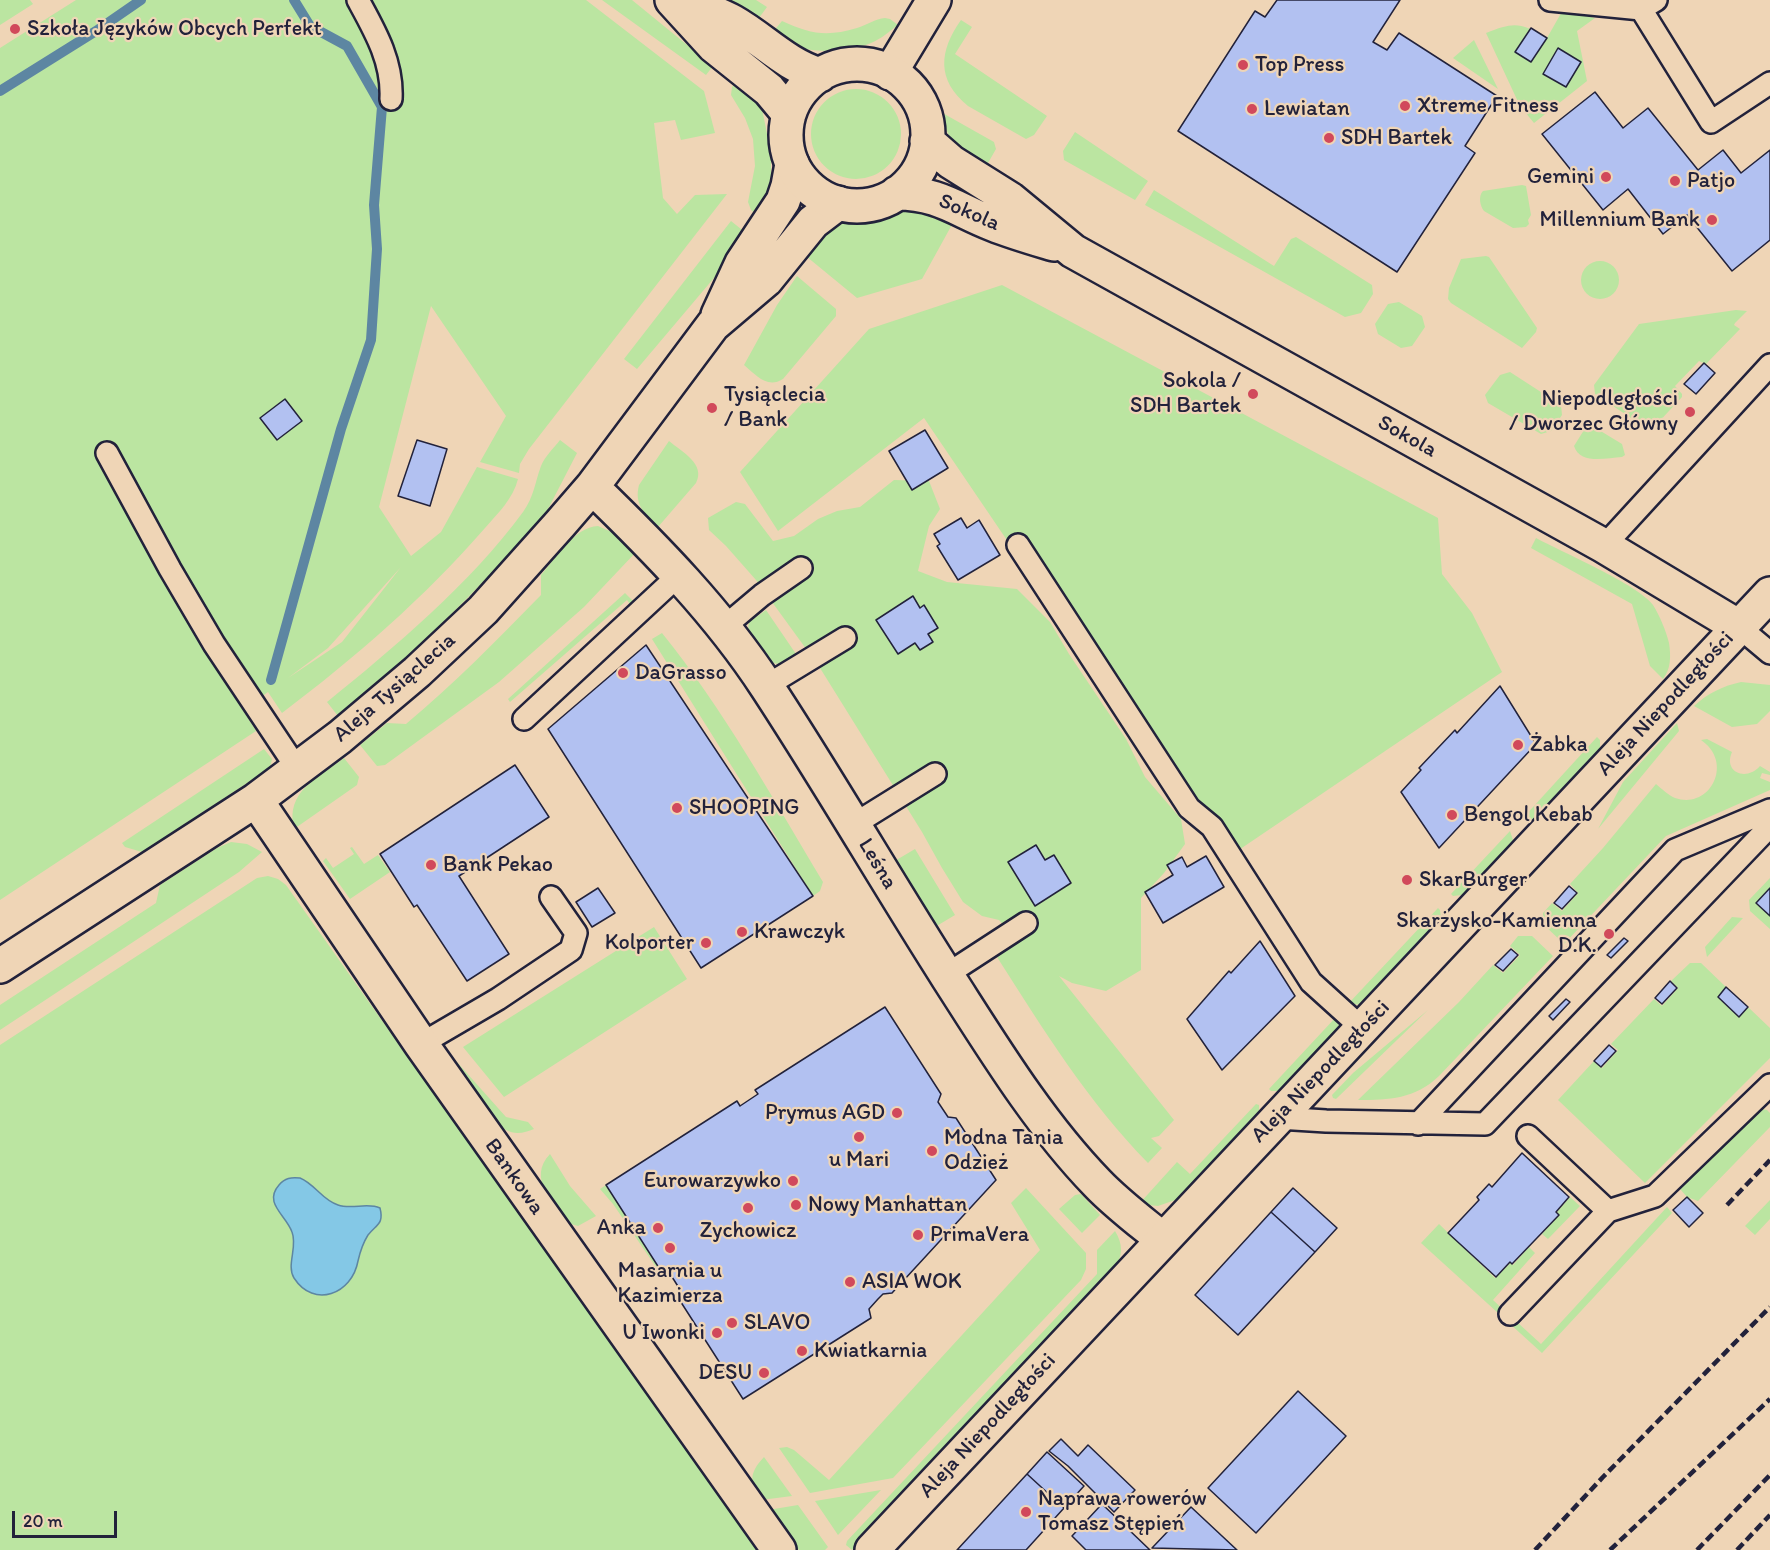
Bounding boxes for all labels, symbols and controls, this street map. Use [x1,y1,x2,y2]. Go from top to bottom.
place label: Szkoła Języków Obcych Perfekt [27,16,322,42]
marker: Szkoła Języków Obcych Perfekt [8,22,22,36]
place label: Top Press [1255,52,1344,78]
marker: Top Press [1236,58,1250,72]
place label: Xtreme Fitness [1417,93,1559,119]
place label: Lewiatan [1264,96,1350,122]
marker: Xtreme Fitness [1398,99,1412,113]
marker: Lewiatan [1245,102,1259,116]
place label: SDH Bartek [1341,125,1452,151]
marker: SDH Bartek [1322,131,1336,145]
place label: Gemini [1527,164,1594,190]
place label: Patjo [1687,168,1735,194]
marker: Gemini [1599,170,1613,184]
marker: Patjo [1668,174,1682,188]
street label: Sokola [934,188,1004,238]
place label: Millennium Bank [1540,207,1700,233]
marker: Millennium Bank [1705,213,1719,227]
place label: Sokola / SDH Bartek [1130,368,1241,420]
place label: Tysiąclecia / Bank [724,382,825,434]
place label: Niepodległości / Dworzec Główny [1509,386,1678,438]
marker: Sokola / SDH Bartek [1246,387,1260,401]
marker: Tysiąclecia / Bank [705,401,719,415]
marker: Niepodległości / Dworzec Główny [1683,405,1697,419]
street label: Sokola [1373,410,1441,464]
street label: Aleja Niepodległości [1592,626,1740,782]
street label: Aleja Tysiąclecia [328,628,462,748]
place label: DaGrasso [635,660,727,686]
marker: DaGrasso [616,666,630,680]
place label: Żabka [1530,732,1587,758]
marker: Żabka [1511,738,1525,752]
place label: SHOOPING [689,795,800,821]
marker: SHOOPING [670,801,684,815]
place label: Bengol Kebab [1464,802,1593,828]
marker: Bengol Kebab [1445,808,1459,822]
street label: Leśna [852,834,902,894]
place label: Bank Pekao [443,852,553,878]
marker: Bank Pekao [424,858,438,872]
place label: SkarBurger [1419,867,1527,893]
marker: SkarBurger [1400,873,1414,887]
place label: Skarżysko-Kamienna D.K. [1396,908,1597,960]
place label: Krawczyk [754,919,845,945]
marker: Krawczyk [735,925,749,939]
marker: Skarżysko-Kamienna D.K. [1602,927,1616,941]
place label: Kolporter [605,930,694,956]
marker: Kolporter [699,936,713,950]
street label: Aleja Niepodległości [1246,995,1396,1149]
place label: Prymus AGD [765,1100,885,1126]
marker: Prymus AGD [890,1106,904,1120]
place label: Modna Tania Odzież [944,1125,1063,1176]
marker: u Mari [852,1130,866,1144]
street label: Bankowa [478,1134,550,1220]
marker: Modna Tania Odzież [925,1144,939,1158]
place label: u Mari [829,1147,889,1173]
place label: Eurowarzywko [644,1168,781,1194]
marker: Eurowarzywko [786,1174,800,1188]
place label: Nowy Manhattan [808,1192,967,1218]
marker: Nowy Manhattan [789,1198,803,1212]
marker: Zychowicz [741,1201,755,1215]
place label: Anka [597,1215,646,1241]
place label: Zychowicz [700,1218,796,1244]
marker: Anka [651,1221,665,1235]
place label: PrimaVera [930,1222,1029,1248]
marker: PrimaVera [911,1228,925,1242]
marker: Masarnia u Kazimierza [663,1241,677,1255]
place label: Masarnia u Kazimierza [618,1258,722,1310]
place label: ASIA WOK [862,1269,962,1295]
marker: ASIA WOK [843,1275,857,1289]
place label: SLAVO [744,1310,810,1336]
marker: SLAVO [725,1316,739,1330]
place label: U Iwonki [622,1320,705,1346]
marker: U Iwonki [710,1326,724,1340]
place label: Kwiatkarnia [814,1338,927,1364]
marker: Kwiatkarnia [795,1344,809,1358]
street label: Aleja Niepodległości [914,1348,1062,1504]
place label: DESU [698,1360,752,1386]
marker: DESU [757,1366,771,1380]
place label: Naprawa rowerów Tomasz Stępień [1038,1486,1207,1538]
scale bar [15,1499,120,1537]
marker: Naprawa rowerów Tomasz Stępień [1019,1505,1033,1519]
text: 20 m [23,1510,63,1532]

